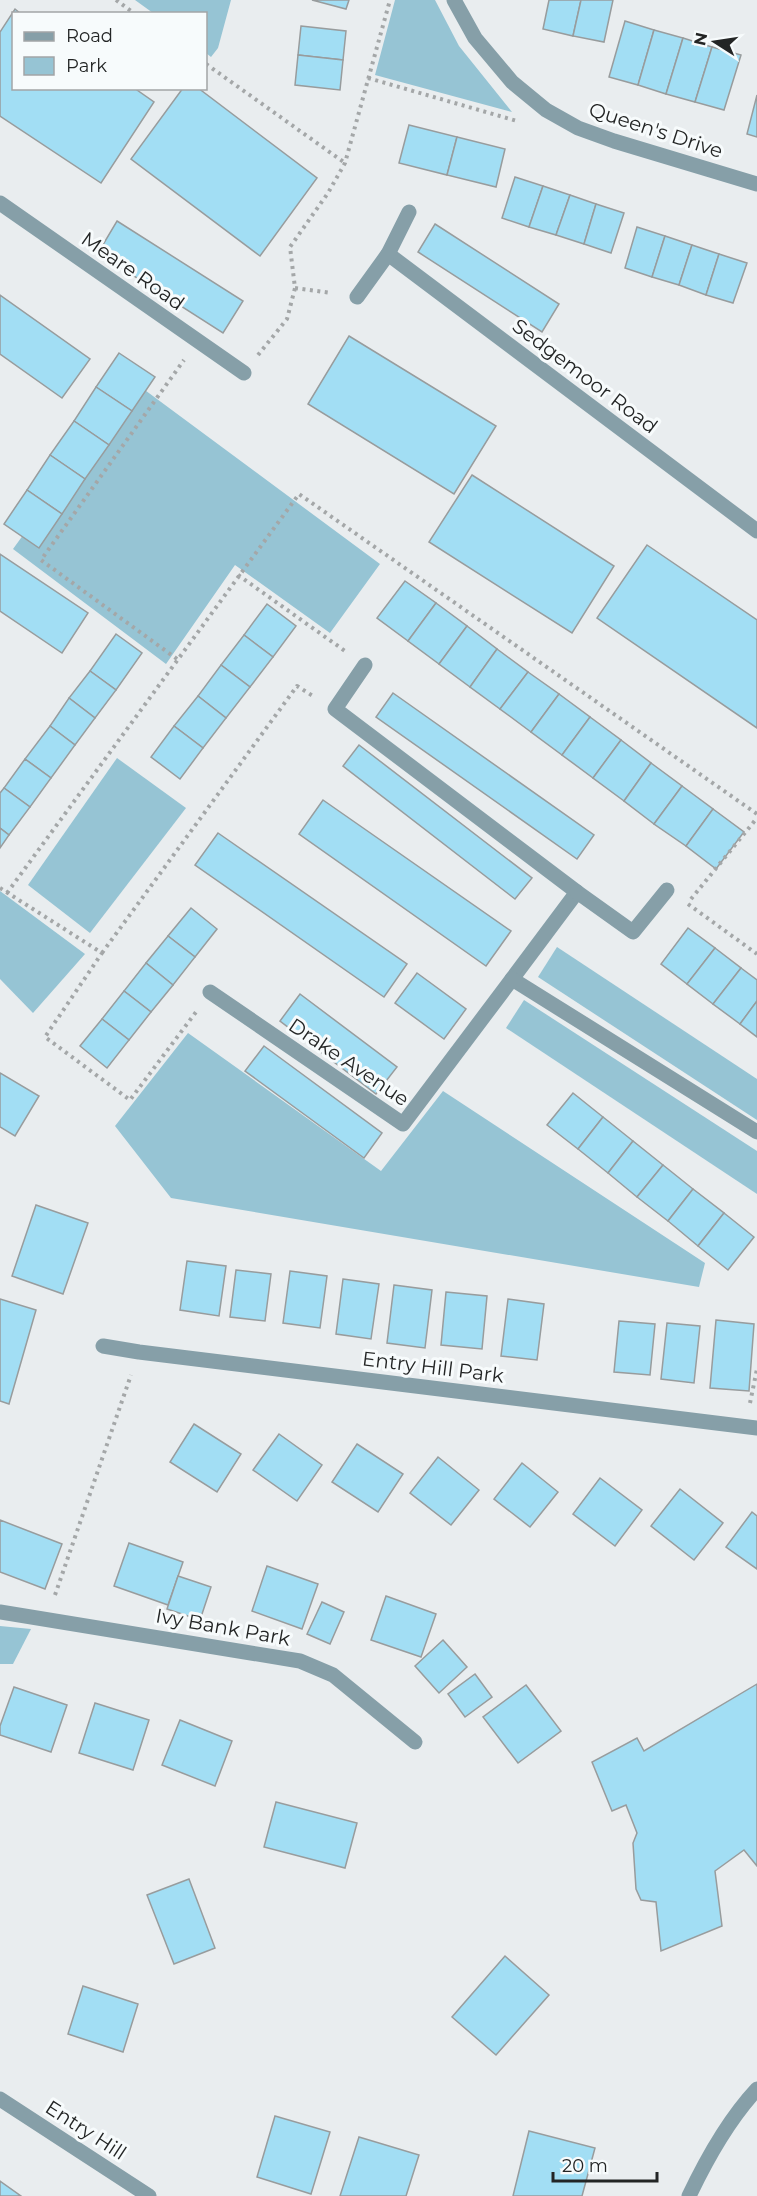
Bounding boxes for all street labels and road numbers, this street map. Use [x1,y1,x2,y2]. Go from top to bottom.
street label: Queen's Drive [586,97,726,163]
street label: Meare Road [77,227,189,315]
street label: Sedgemoor Road [508,314,662,438]
street label: Drake Avenue [284,1013,414,1111]
street label: Entry Hill Park [361,1346,505,1388]
street label: Ivy Bank Park [154,1603,292,1651]
street label: Entry Hill [41,2095,131,2165]

